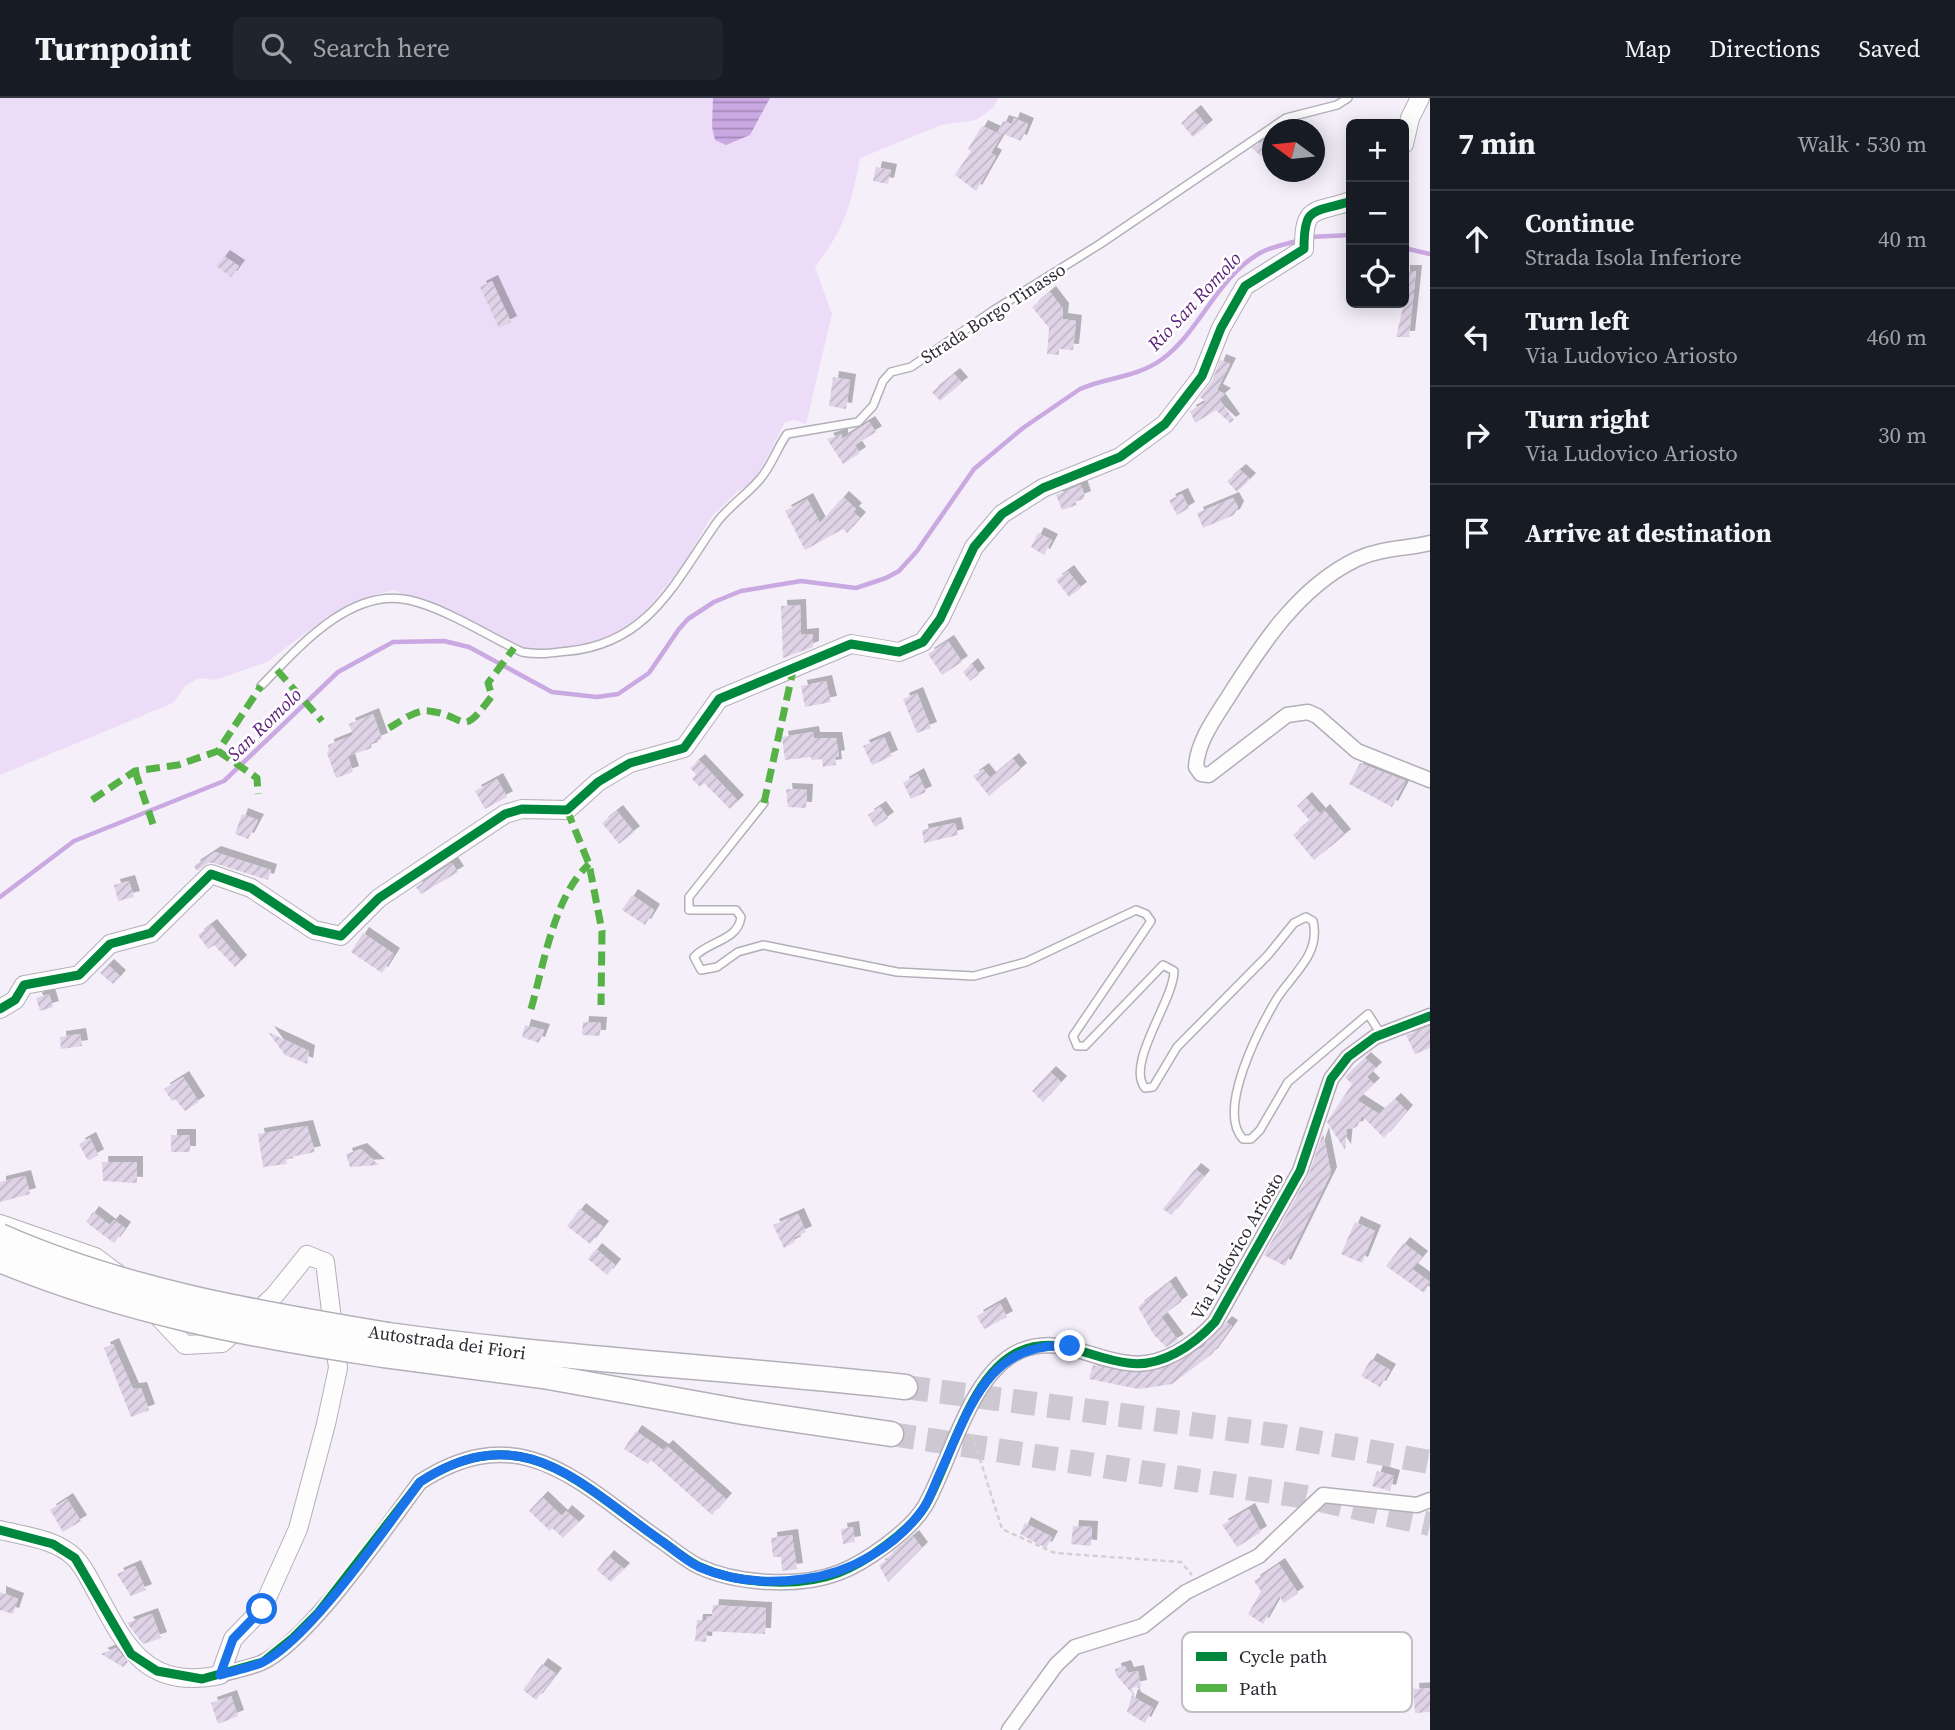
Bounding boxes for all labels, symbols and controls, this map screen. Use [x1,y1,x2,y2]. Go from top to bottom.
search box [233,17,723,80]
text: Turnpoint [35,26,191,71]
icon: search [257,29,295,67]
text: Search here [313,30,450,66]
text: Map [1624,32,1671,65]
text: Directions [1709,32,1820,65]
text: Saved [1858,32,1920,65]
north arrow [1262,119,1325,182]
map controls [1346,119,1409,308]
button: + [1346,119,1409,182]
text: 7 min [1458,123,1536,164]
text: Walk · 530 m [1797,128,1927,160]
button: − [1346,182,1409,245]
text: Continue [1525,205,1634,241]
icon: ahead [1458,220,1496,258]
text: 40 m [1878,223,1927,255]
text: Strada Isola Inferiore [1525,241,1742,273]
button: locate [1346,245,1409,308]
water label: Rio San Romolo [1141,246,1247,357]
street label: Strada Borgo Tinasso [916,257,1070,369]
text: Turn left [1525,303,1629,339]
icon: left [1458,318,1496,356]
text: 460 m [1866,321,1927,353]
text: Via Ludovico Ariosto [1525,339,1738,371]
text: Turn right [1525,401,1649,437]
icon: right [1458,416,1496,454]
text: 30 m [1878,419,1927,451]
text: Via Ludovico Ariosto [1525,437,1738,469]
icon: arrive [1458,514,1496,552]
text: Arrive at destination [1525,515,1772,551]
water label: San Romolo [221,682,307,766]
street label: Via Ludovico Ariosto [1185,1167,1290,1324]
street label: Autostrada dei Fiori [367,1319,527,1365]
route end [1054,1330,1085,1361]
route start [246,1593,277,1624]
legend [1182,1632,1412,1712]
text: Cycle path [1239,1643,1328,1669]
text: Path [1239,1675,1277,1701]

